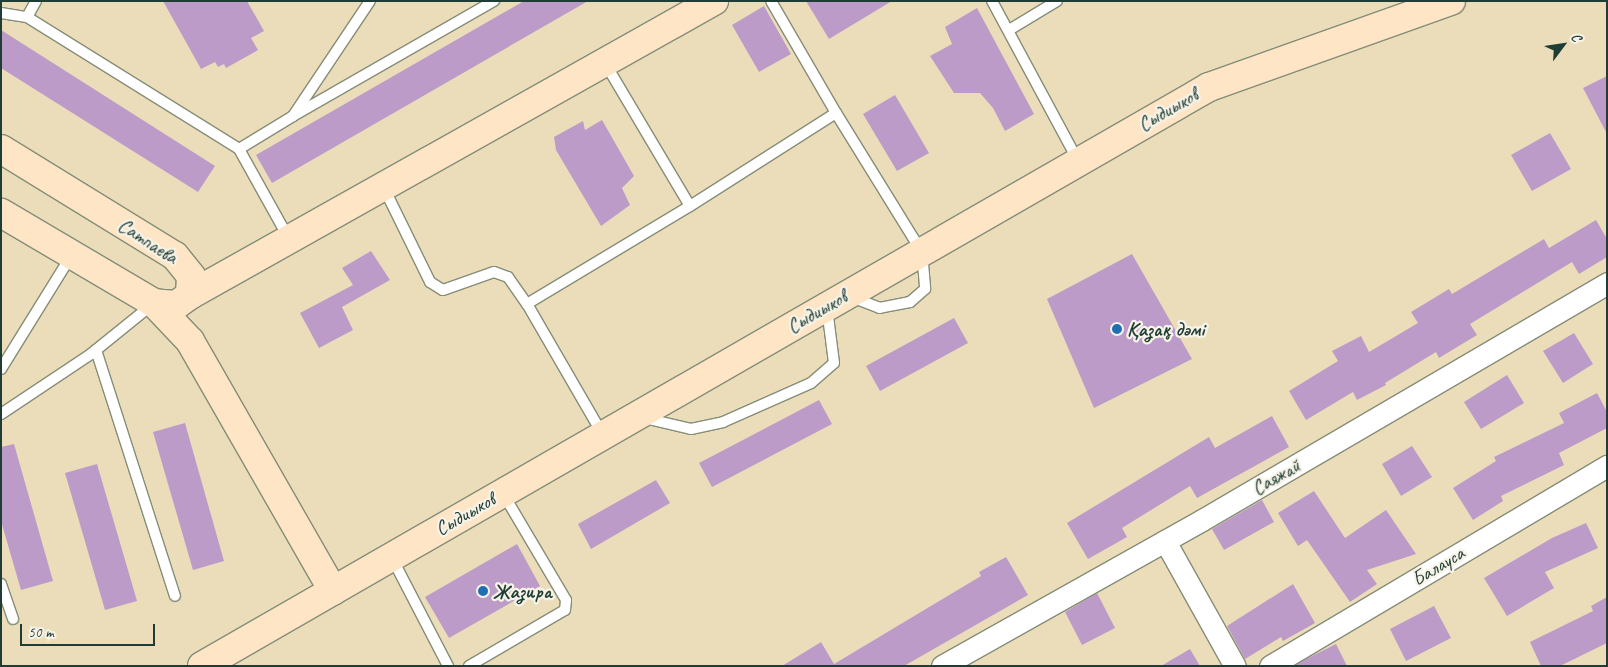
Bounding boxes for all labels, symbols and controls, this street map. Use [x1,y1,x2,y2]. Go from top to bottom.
north arrow [1538,20,1588,70]
text: С [1567,30,1585,44]
street label: Сыдиыков [1134,83,1202,137]
street label: Сатпаева [114,213,182,269]
street label: Сыдиыков [783,285,851,339]
place label: Қазақ дәмі [1127,317,1204,341]
marker: Қазақ дәмі [1111,323,1123,335]
street label: Саяжай [1248,454,1304,500]
street label: Сыдиыков [431,487,499,541]
street label: Балауса [1407,541,1469,591]
place label: Жазира [493,579,551,603]
marker: Жазира [477,585,489,597]
scale bar [22,614,158,646]
text: 50 m [28,623,54,642]

